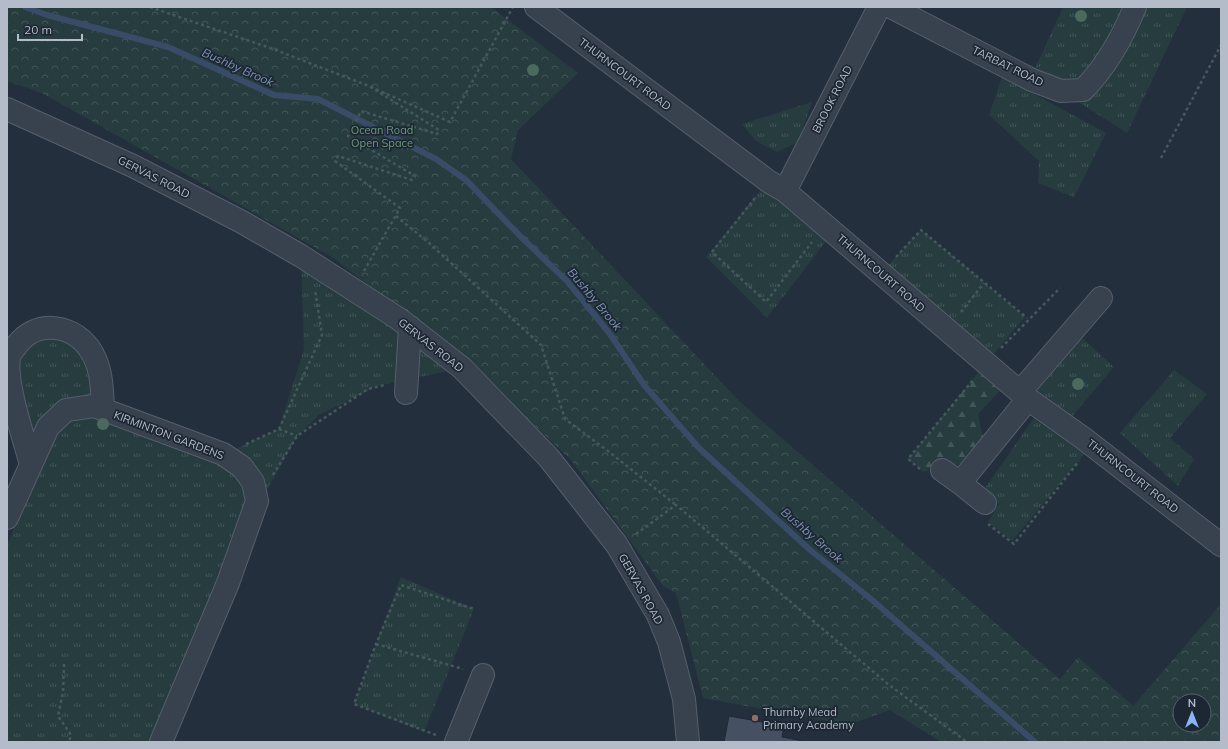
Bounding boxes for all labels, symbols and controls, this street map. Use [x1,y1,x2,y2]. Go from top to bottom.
scale bar [18,16,82,42]
text: 20 m [24,22,52,37]
street label: THURNCOURT ROAD [576,35,674,113]
street label: TARBAT ROAD [970,43,1046,89]
water label: Bushby Brook [200,44,277,90]
street label: BROOK ROAD [809,63,855,135]
park label: Ocean Road Open Space [351,123,413,150]
street label: GERVAS ROAD [116,153,192,201]
street label: THURNCOURT ROAD [834,231,928,315]
water label: Bushby Brook [565,265,626,334]
street label: GERVAS ROAD [396,315,466,375]
street label: KIRMINTON GARDENS [112,407,226,463]
street label: THURNCOURT ROAD [1085,436,1181,516]
water label: Bushby Brook [778,504,847,566]
street label: GERVAS ROAD [616,551,666,627]
north arrow [1172,693,1212,733]
text: N [1188,696,1196,710]
place label: Thurnby Mead Primary Academy [763,705,854,732]
marker: Thurnby Mead Primary Academy [750,713,760,723]

